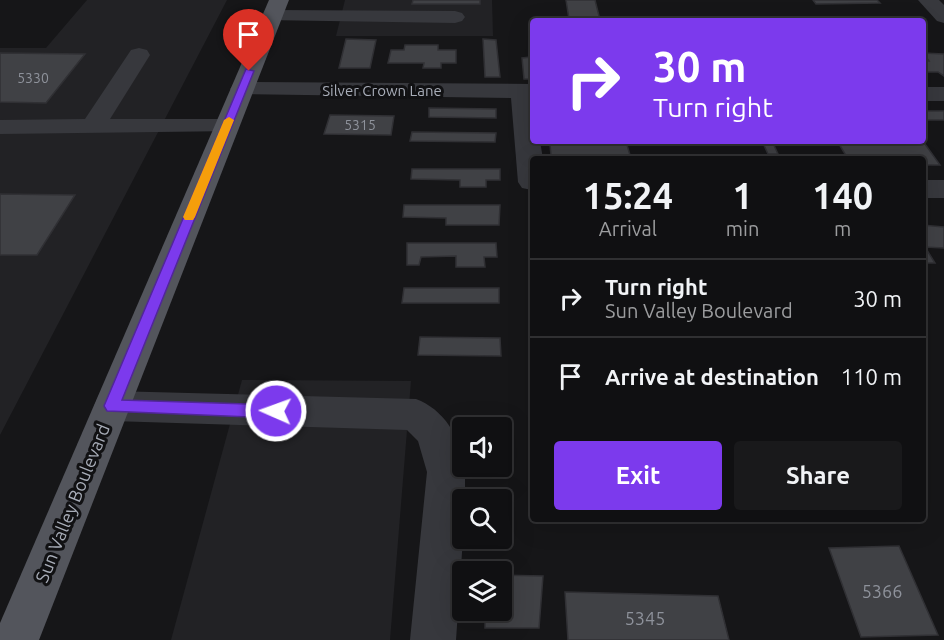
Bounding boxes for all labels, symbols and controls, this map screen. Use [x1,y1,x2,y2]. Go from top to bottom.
pin [223,9,274,71]
icon: arrive [232,18,265,51]
icon: right [554,42,632,120]
text: 30 m [653,43,747,90]
house number: 5330 [17,70,49,86]
street label: Silver Crown Lane [322,82,442,99]
text: Turn right [653,92,773,122]
house number: 5315 [344,117,376,133]
text: 15:24 [583,175,673,216]
text: 1 [732,175,753,216]
text: 140 [812,175,873,216]
text: Arrival [599,217,657,240]
text: min [726,217,759,240]
text: m [834,217,851,240]
text: Turn right [605,274,707,299]
icon: right [554,282,587,315]
text: 30 m [853,286,902,311]
text: Sun Valley Boulevard [605,299,793,322]
icon: arrive [554,360,587,393]
text: Arrive at destination [605,364,819,389]
text: 110 m [841,364,902,389]
position arrow [244,379,308,443]
map controls [452,417,512,621]
button: sound [452,417,512,477]
street label: Sun Valley Boulevard [31,421,113,585]
button: Exit [554,441,722,510]
button: Share [734,441,902,510]
button: search [452,489,512,549]
button: layers [452,561,512,621]
house number: 5366 [862,581,902,601]
house number: 5345 [625,608,665,628]

